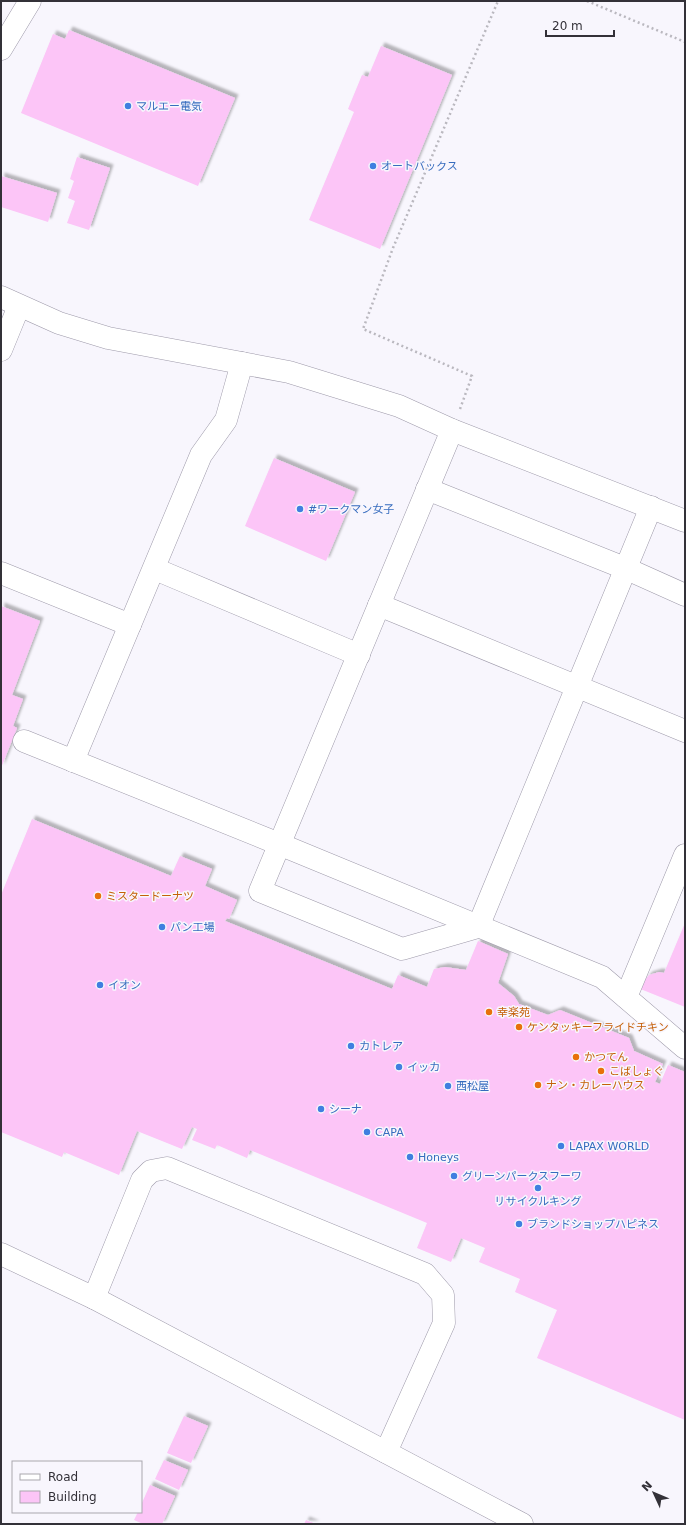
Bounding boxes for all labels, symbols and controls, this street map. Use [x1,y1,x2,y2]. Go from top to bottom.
scale bar [546,12,614,38]
text: 20 m [552,19,583,33]
place label: マルエー電気 [136,100,202,113]
marker: マルエー電気 [123,101,133,111]
place label: オートバックス [381,160,458,173]
marker: オートバックス [368,161,378,171]
place label: #ワークマン女子 [308,503,394,516]
marker: #ワークマン女子 [295,504,305,514]
place label: ミスタードーナツ [106,890,194,903]
marker: ミスタードーナツ [93,891,103,901]
place label: パン工場 [170,921,215,934]
marker: パン工場 [157,922,167,932]
place label: イオン [108,979,141,992]
marker: イオン [95,980,105,990]
place label: 幸楽苑 [497,1006,530,1019]
marker: 幸楽苑 [484,1007,494,1017]
place label: ケンタッキーフライドチキン [527,1021,669,1034]
marker: ケンタッキーフライドチキン [514,1022,524,1032]
place label: カトレア [359,1040,403,1053]
marker: カトレア [346,1041,356,1051]
place label: かつてん [584,1051,628,1064]
marker: かつてん [571,1052,581,1062]
place label: イッカ [407,1061,440,1074]
marker: イッカ [394,1062,404,1072]
place label: こばしょぐ [609,1065,664,1078]
marker: こばしょぐ [596,1066,606,1076]
place label: ナン・カレーハウス [546,1079,645,1092]
place label: 西松屋 [456,1080,489,1093]
marker: ナン・カレーハウス [533,1080,543,1090]
marker: 西松屋 [443,1081,453,1091]
place label: シーナ [329,1103,362,1116]
marker: シーナ [316,1104,326,1114]
place label: CAPA [375,1126,404,1139]
marker: CAPA [362,1127,372,1137]
place label: LAPAX WORLD [569,1140,649,1153]
marker: LAPAX WORLD [556,1141,566,1151]
place label: Honeys [418,1151,459,1164]
marker: Honeys [405,1152,415,1162]
place label: グリーンパークスフーワ [462,1170,582,1183]
marker: グリーンパークスフーワ [449,1171,459,1181]
marker: リサイクルキング [533,1183,543,1193]
place label: リサイクルキング [494,1195,582,1208]
place label: ブランドショップハピネス [527,1218,659,1231]
marker: ブランドショップハピネス [514,1219,524,1229]
legend [12,1461,142,1513]
text: Road [48,1470,78,1484]
north arrow [634,1473,674,1513]
text: N [639,1479,655,1494]
text: Building [48,1490,97,1504]

